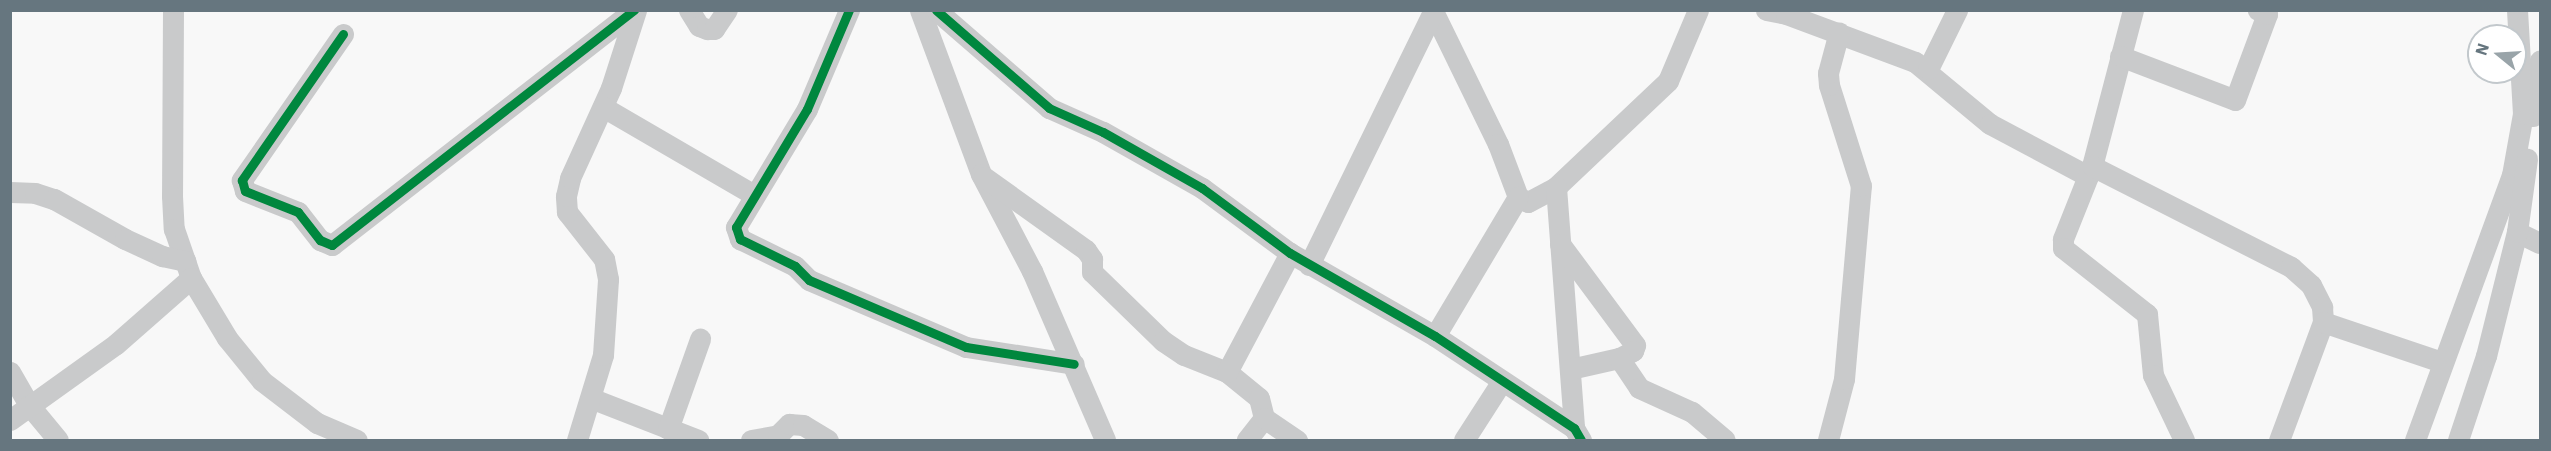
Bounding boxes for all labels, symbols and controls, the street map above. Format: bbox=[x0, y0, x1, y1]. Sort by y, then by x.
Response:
north arrow bbox=[2467, 24, 2527, 84]
text: N bbox=[2470, 40, 2493, 58]

